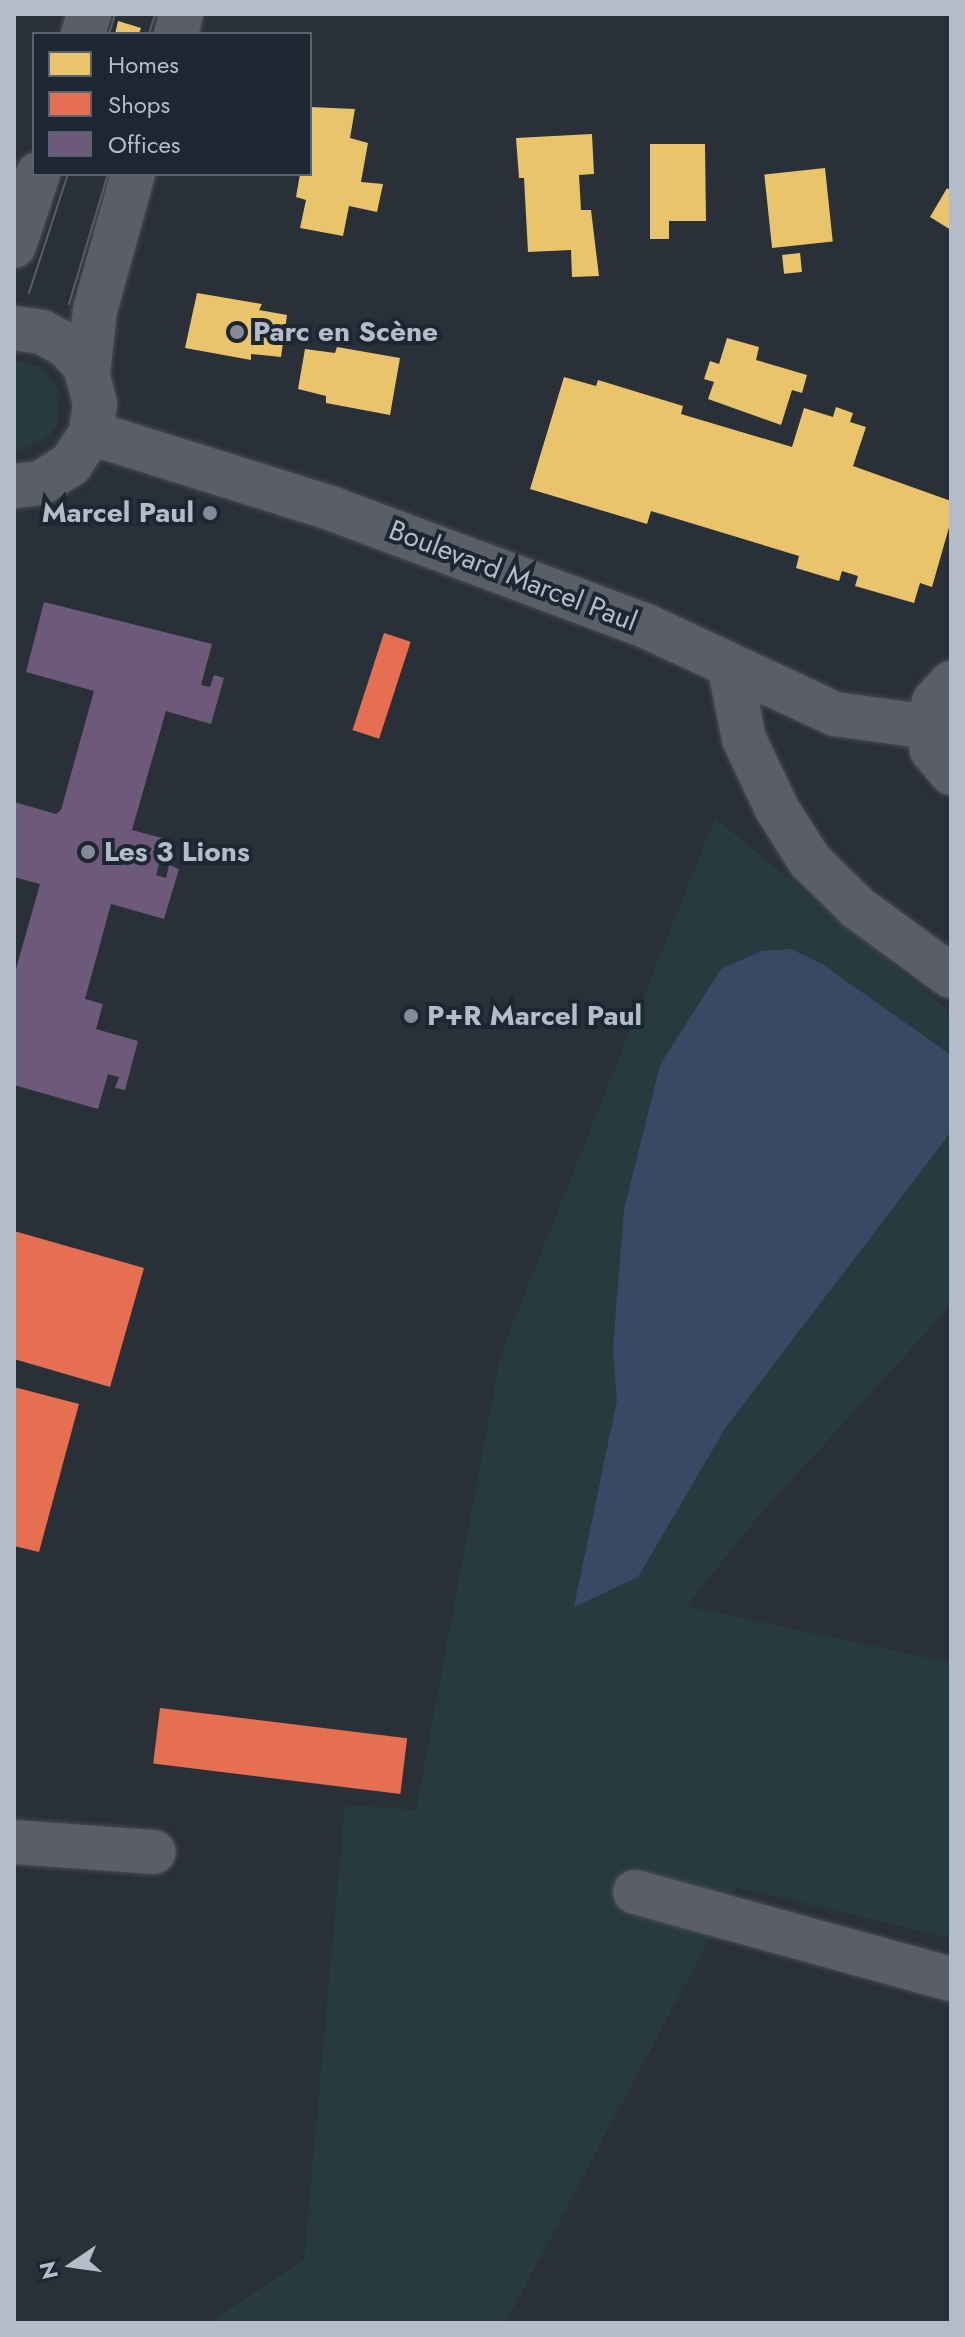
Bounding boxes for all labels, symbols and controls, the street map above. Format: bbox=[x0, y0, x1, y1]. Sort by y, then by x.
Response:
legend bbox=[32, 32, 312, 176]
text: Homes bbox=[108, 47, 179, 82]
text: Shops bbox=[108, 87, 170, 122]
text: Offices bbox=[108, 127, 180, 162]
place label: Parc en Scène bbox=[253, 315, 438, 349]
marker: Parc en Scène bbox=[228, 323, 246, 341]
place label: Marcel Paul bbox=[42, 496, 194, 530]
marker: Marcel Paul bbox=[201, 504, 219, 522]
street label: Boulevard Marcel Paul bbox=[384, 513, 642, 639]
place label: Les 3 Lions bbox=[104, 835, 250, 869]
marker: Les 3 Lions bbox=[79, 843, 97, 861]
place label: P+R Marcel Paul bbox=[427, 999, 642, 1033]
marker: P+R Marcel Paul bbox=[402, 1007, 420, 1025]
north arrow bbox=[32, 2225, 112, 2305]
text: N bbox=[31, 2258, 66, 2283]

